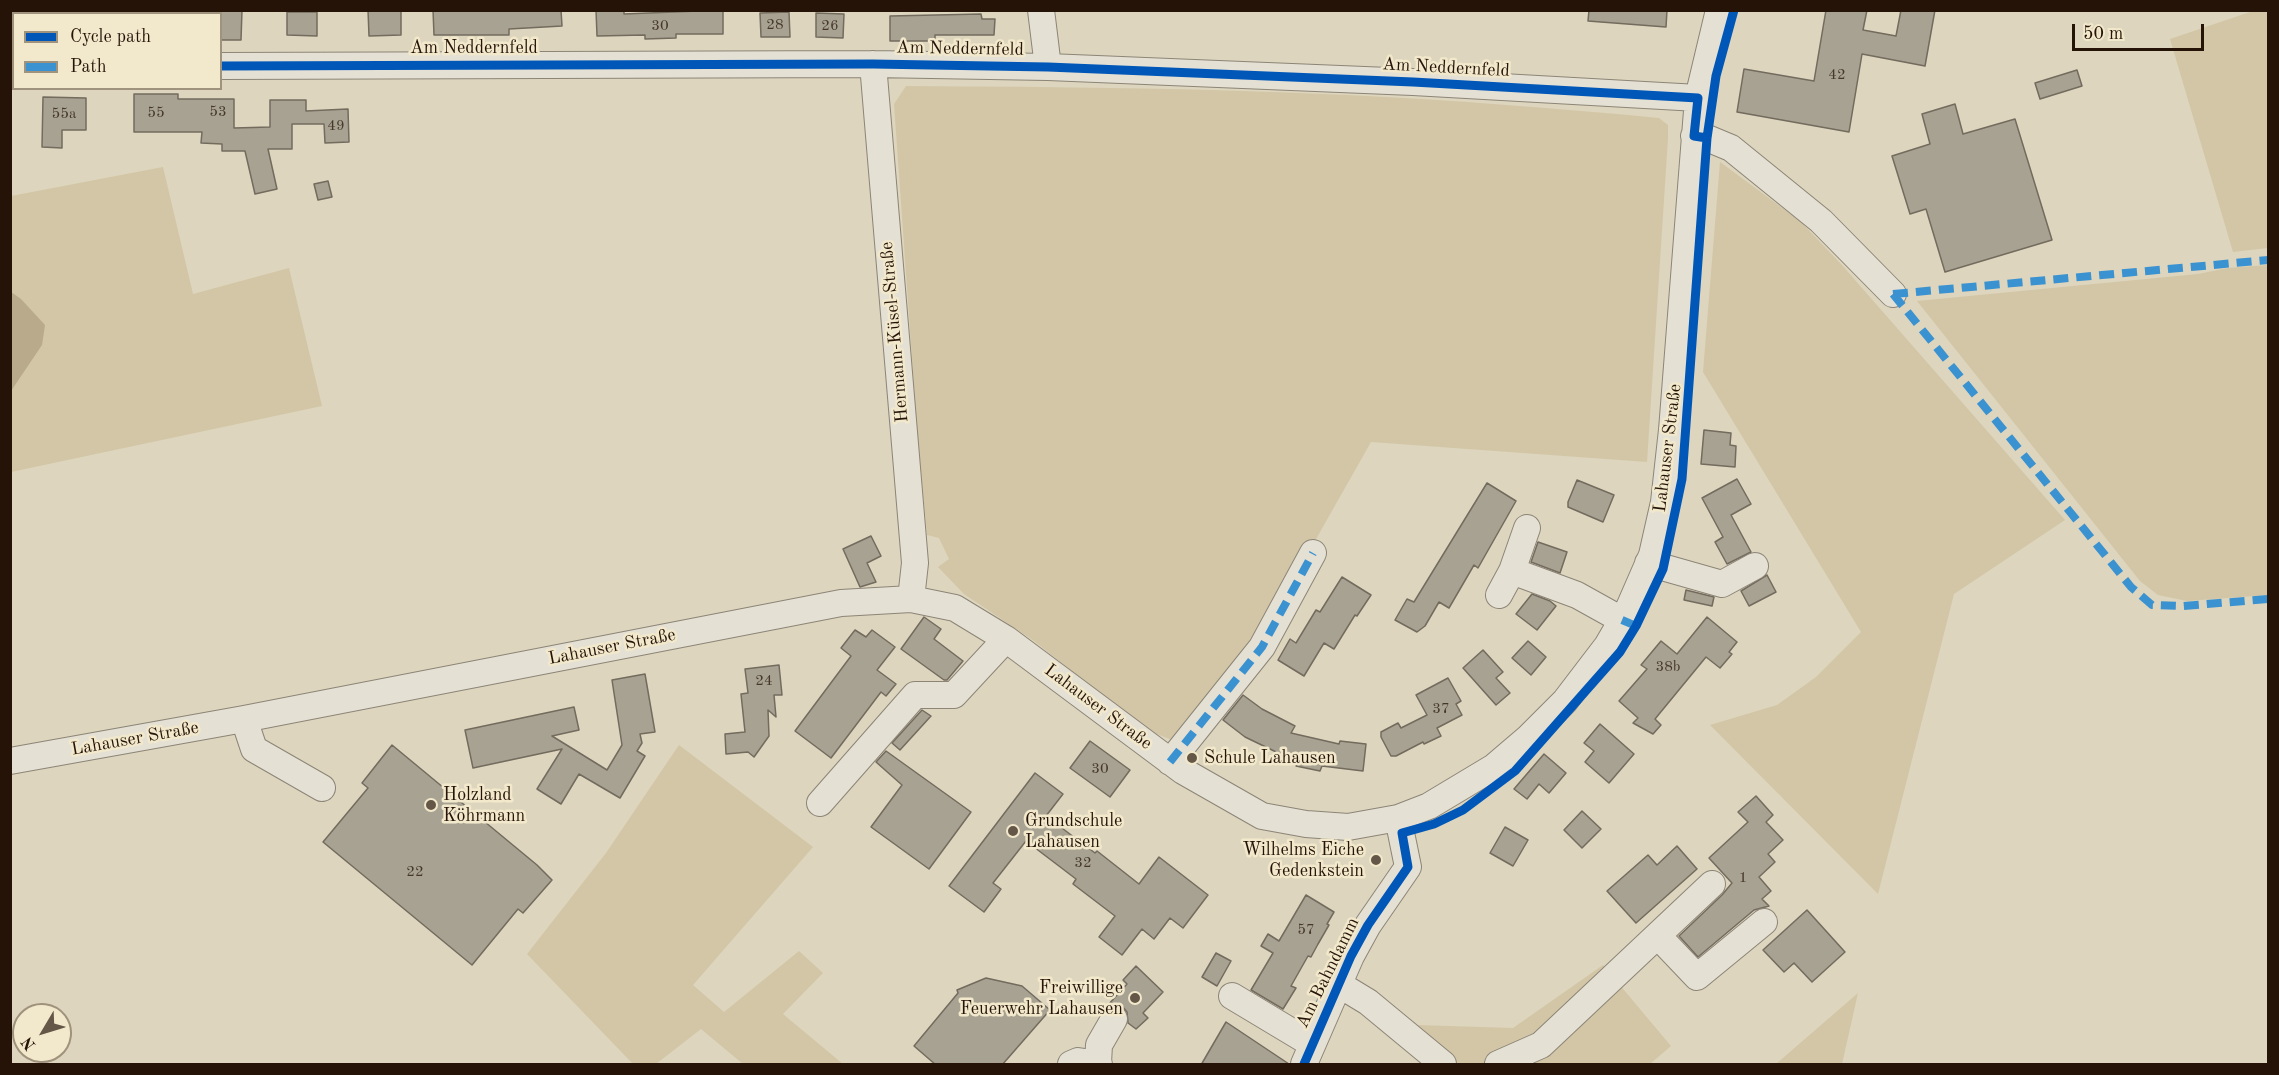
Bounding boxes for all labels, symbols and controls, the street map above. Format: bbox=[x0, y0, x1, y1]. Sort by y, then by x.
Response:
legend bbox=[12, 12, 222, 90]
scale bar bbox=[2075, 12, 2207, 50]
house number: 28 bbox=[766, 16, 784, 34]
house number: 30 bbox=[651, 17, 669, 35]
house number: 26 bbox=[821, 17, 839, 35]
text: 50 m bbox=[2083, 25, 2123, 43]
text: Cycle path bbox=[70, 28, 151, 46]
street label: Am Neddernfeld bbox=[410, 37, 538, 59]
street label: Am Neddernfeld bbox=[896, 37, 1024, 61]
street label: Am Neddernfeld bbox=[1382, 54, 1510, 82]
text: Path bbox=[70, 58, 106, 76]
house number: 42 bbox=[1828, 66, 1846, 84]
house number: 53 bbox=[209, 103, 227, 121]
house number: 55 bbox=[147, 104, 165, 122]
house number: 55a bbox=[52, 105, 76, 123]
house number: 49 bbox=[327, 117, 345, 135]
street label: Hermann-Küsel-Straße bbox=[876, 241, 914, 423]
street label: Lahauser Straße bbox=[1649, 383, 1687, 513]
street label: Lahauser Straße bbox=[547, 624, 677, 670]
house number: 38b bbox=[1655, 658, 1681, 676]
street label: Lahauser Straße bbox=[1040, 659, 1156, 755]
house number: 24 bbox=[755, 672, 773, 690]
house number: 37 bbox=[1432, 700, 1450, 718]
street label: Lahauser Straße bbox=[69, 717, 201, 761]
place label: Schule Lahausen bbox=[1204, 747, 1336, 769]
marker: Schule Lahausen bbox=[1185, 751, 1199, 765]
house number: 30 bbox=[1091, 760, 1109, 778]
place label: Holzland Köhrmann bbox=[443, 784, 525, 826]
marker: Holzland Köhrmann bbox=[424, 798, 438, 812]
place label: Grundschule Lahausen bbox=[1025, 810, 1122, 852]
marker: Grundschule Lahausen bbox=[1006, 824, 1020, 838]
place label: Wilhelms Eiche Gedenkstein bbox=[1243, 839, 1364, 882]
marker: Wilhelms Eiche Gedenkstein bbox=[1369, 853, 1383, 867]
house number: 32 bbox=[1074, 854, 1092, 872]
house number: 22 bbox=[406, 863, 424, 881]
house number: 1 bbox=[1739, 869, 1747, 887]
street label: Am Bahndamm bbox=[1292, 914, 1364, 1032]
house number: 57 bbox=[1297, 921, 1315, 939]
place label: Freiwillige Feuerwehr Lahausen bbox=[960, 977, 1123, 1020]
marker: Freiwillige Feuerwehr Lahausen bbox=[1128, 991, 1142, 1005]
north arrow bbox=[12, 1003, 72, 1063]
text: N bbox=[19, 1033, 39, 1053]

